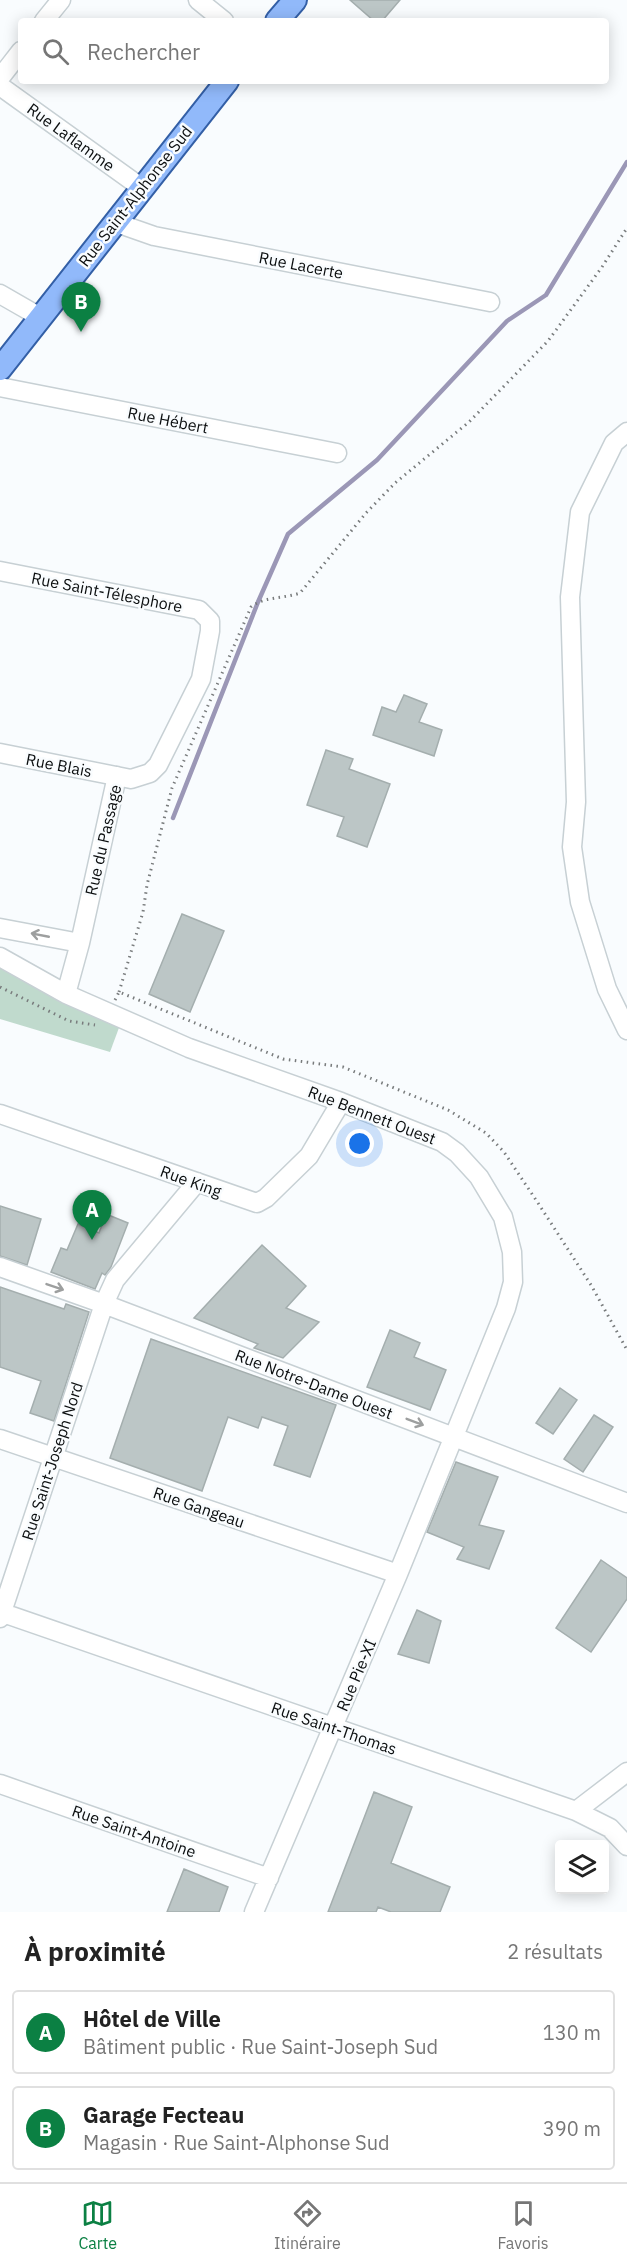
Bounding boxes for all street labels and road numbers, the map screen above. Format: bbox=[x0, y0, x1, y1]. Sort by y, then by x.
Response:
street label: Rue Laflamme bbox=[23, 99, 119, 176]
street label: Rue Saint-Alphonse Sud bbox=[74, 122, 196, 270]
street label: Rue Lacerte bbox=[257, 247, 345, 283]
street label: Rue Hébert bbox=[126, 402, 210, 438]
street label: Rue Saint-Télesphore bbox=[30, 568, 184, 616]
street label: Rue Blais bbox=[24, 749, 94, 781]
street label: Rue du Passage bbox=[81, 782, 126, 897]
street label: Rue Bennett Ouest bbox=[305, 1081, 439, 1149]
street label: Rue King bbox=[158, 1161, 225, 1201]
street label: Rue Notre-Dame Ouest bbox=[232, 1345, 396, 1423]
street label: Rue Saint-Joseph Nord bbox=[17, 1379, 87, 1543]
street label: Rue Gangeau bbox=[151, 1482, 247, 1532]
street label: Rue Pie-XI bbox=[332, 1636, 380, 1714]
street label: Rue Saint-Thomas bbox=[269, 1697, 399, 1759]
street label: Rue Saint-Antoine bbox=[69, 1800, 199, 1862]

